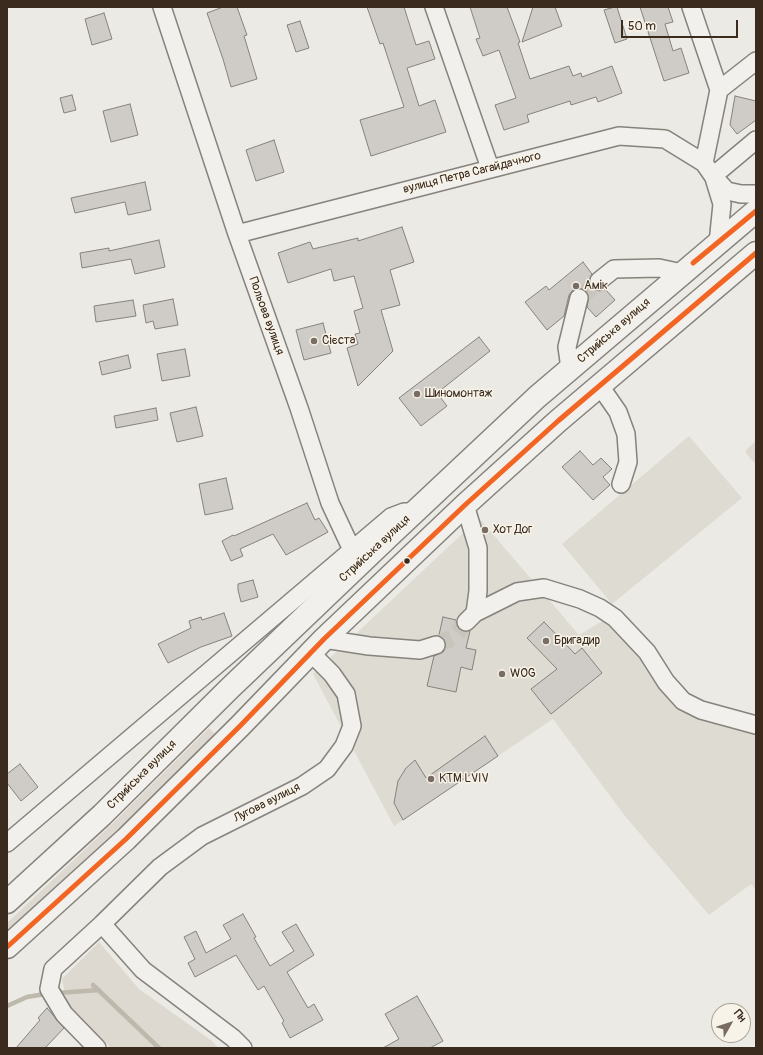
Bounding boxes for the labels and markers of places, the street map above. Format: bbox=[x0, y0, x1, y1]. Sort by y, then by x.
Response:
place label: Амік bbox=[584, 279, 608, 293]
marker: Амік bbox=[571, 281, 581, 291]
place label: Сієста bbox=[322, 334, 355, 348]
marker: Сієста bbox=[309, 336, 319, 346]
place label: Шиномонтаж bbox=[425, 387, 492, 401]
marker: Шиномонтаж bbox=[412, 389, 422, 399]
place label: Хот Дог bbox=[493, 523, 532, 537]
marker: Хот Дог bbox=[480, 525, 490, 535]
unlabelled marker bbox=[402, 556, 412, 566]
place label: Бригадир bbox=[554, 634, 600, 648]
marker: Бригадир bbox=[541, 636, 551, 646]
place label: WOG bbox=[510, 667, 536, 681]
marker: WOG bbox=[497, 669, 507, 679]
place label: KTM LVIV bbox=[439, 772, 489, 786]
marker: KTM LVIV bbox=[426, 774, 436, 784]

